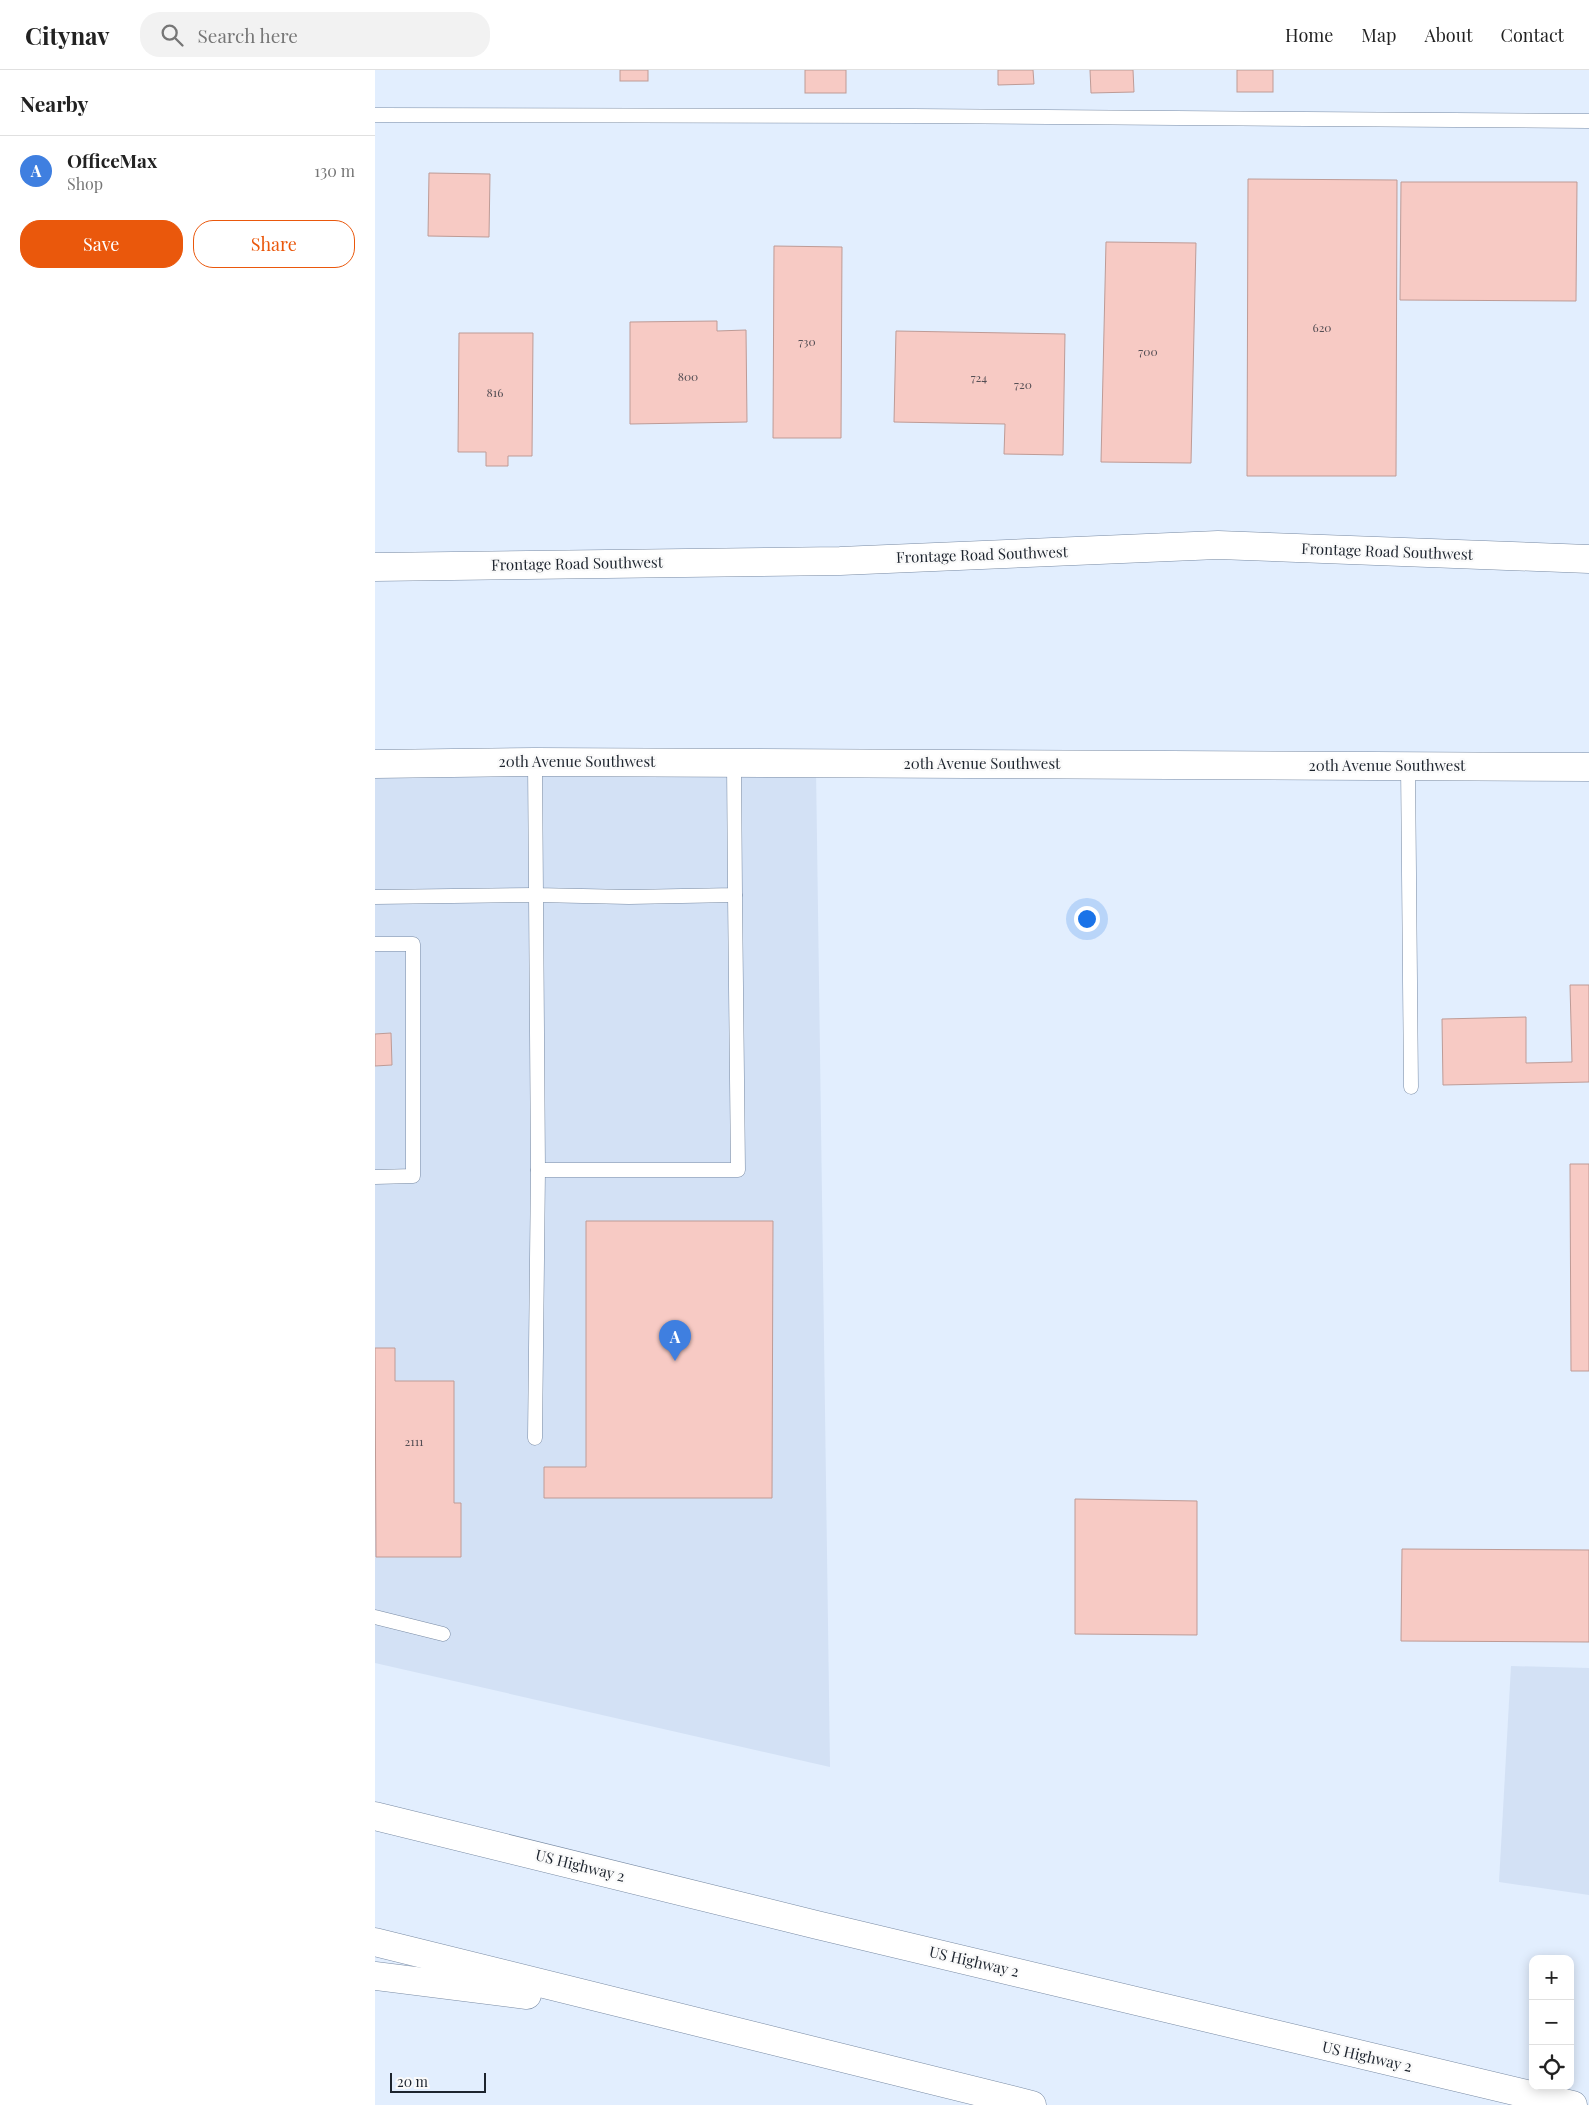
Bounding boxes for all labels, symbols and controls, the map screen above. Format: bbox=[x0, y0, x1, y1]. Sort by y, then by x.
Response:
search box bbox=[140, 12, 490, 57]
text: Citynav bbox=[25, 19, 110, 51]
icon: search bbox=[158, 21, 186, 49]
text: Search here bbox=[198, 22, 298, 48]
text: Home bbox=[1285, 23, 1333, 47]
text: Map bbox=[1361, 23, 1396, 47]
text: About bbox=[1424, 23, 1473, 47]
text: Contact bbox=[1501, 23, 1564, 47]
text: Nearby bbox=[20, 89, 89, 117]
text: OfficeMax bbox=[67, 147, 157, 173]
text: A bbox=[31, 160, 41, 181]
text: 130 m bbox=[314, 160, 355, 181]
text: Shop bbox=[67, 173, 103, 194]
button: Save bbox=[20, 220, 183, 268]
button: Share bbox=[193, 220, 355, 268]
house number: 620 bbox=[1312, 319, 1332, 335]
house number: 730 bbox=[798, 333, 816, 349]
house number: 700 bbox=[1138, 343, 1158, 359]
house number: 800 bbox=[678, 368, 698, 384]
house number: 724 bbox=[971, 369, 987, 385]
house number: 720 bbox=[1014, 376, 1032, 392]
house number: 816 bbox=[487, 384, 503, 400]
street label: Frontage Road Southwest bbox=[1301, 538, 1474, 564]
street label: Frontage Road Southwest bbox=[896, 541, 1069, 567]
street label: Frontage Road Southwest bbox=[491, 551, 664, 574]
street label: 20th Avenue Southwest bbox=[499, 751, 656, 771]
street label: 20th Avenue Southwest bbox=[904, 753, 1061, 773]
street label: 20th Avenue Southwest bbox=[1309, 755, 1466, 775]
your location bbox=[1074, 906, 1100, 932]
pin: A bbox=[659, 1320, 691, 1361]
house number: 2111 bbox=[404, 1433, 424, 1449]
street label: US Highway 2 bbox=[533, 1844, 627, 1886]
street label: US Highway 2 bbox=[927, 1941, 1021, 1981]
map controls bbox=[1529, 1955, 1574, 2090]
button: + bbox=[1529, 1955, 1574, 2000]
button: − bbox=[1529, 2000, 1574, 2045]
street label: US Highway 2 bbox=[1320, 2036, 1414, 2076]
button: locate bbox=[1529, 2045, 1574, 2090]
scale bar bbox=[390, 2070, 486, 2093]
text: 20 m bbox=[397, 2072, 428, 2091]

